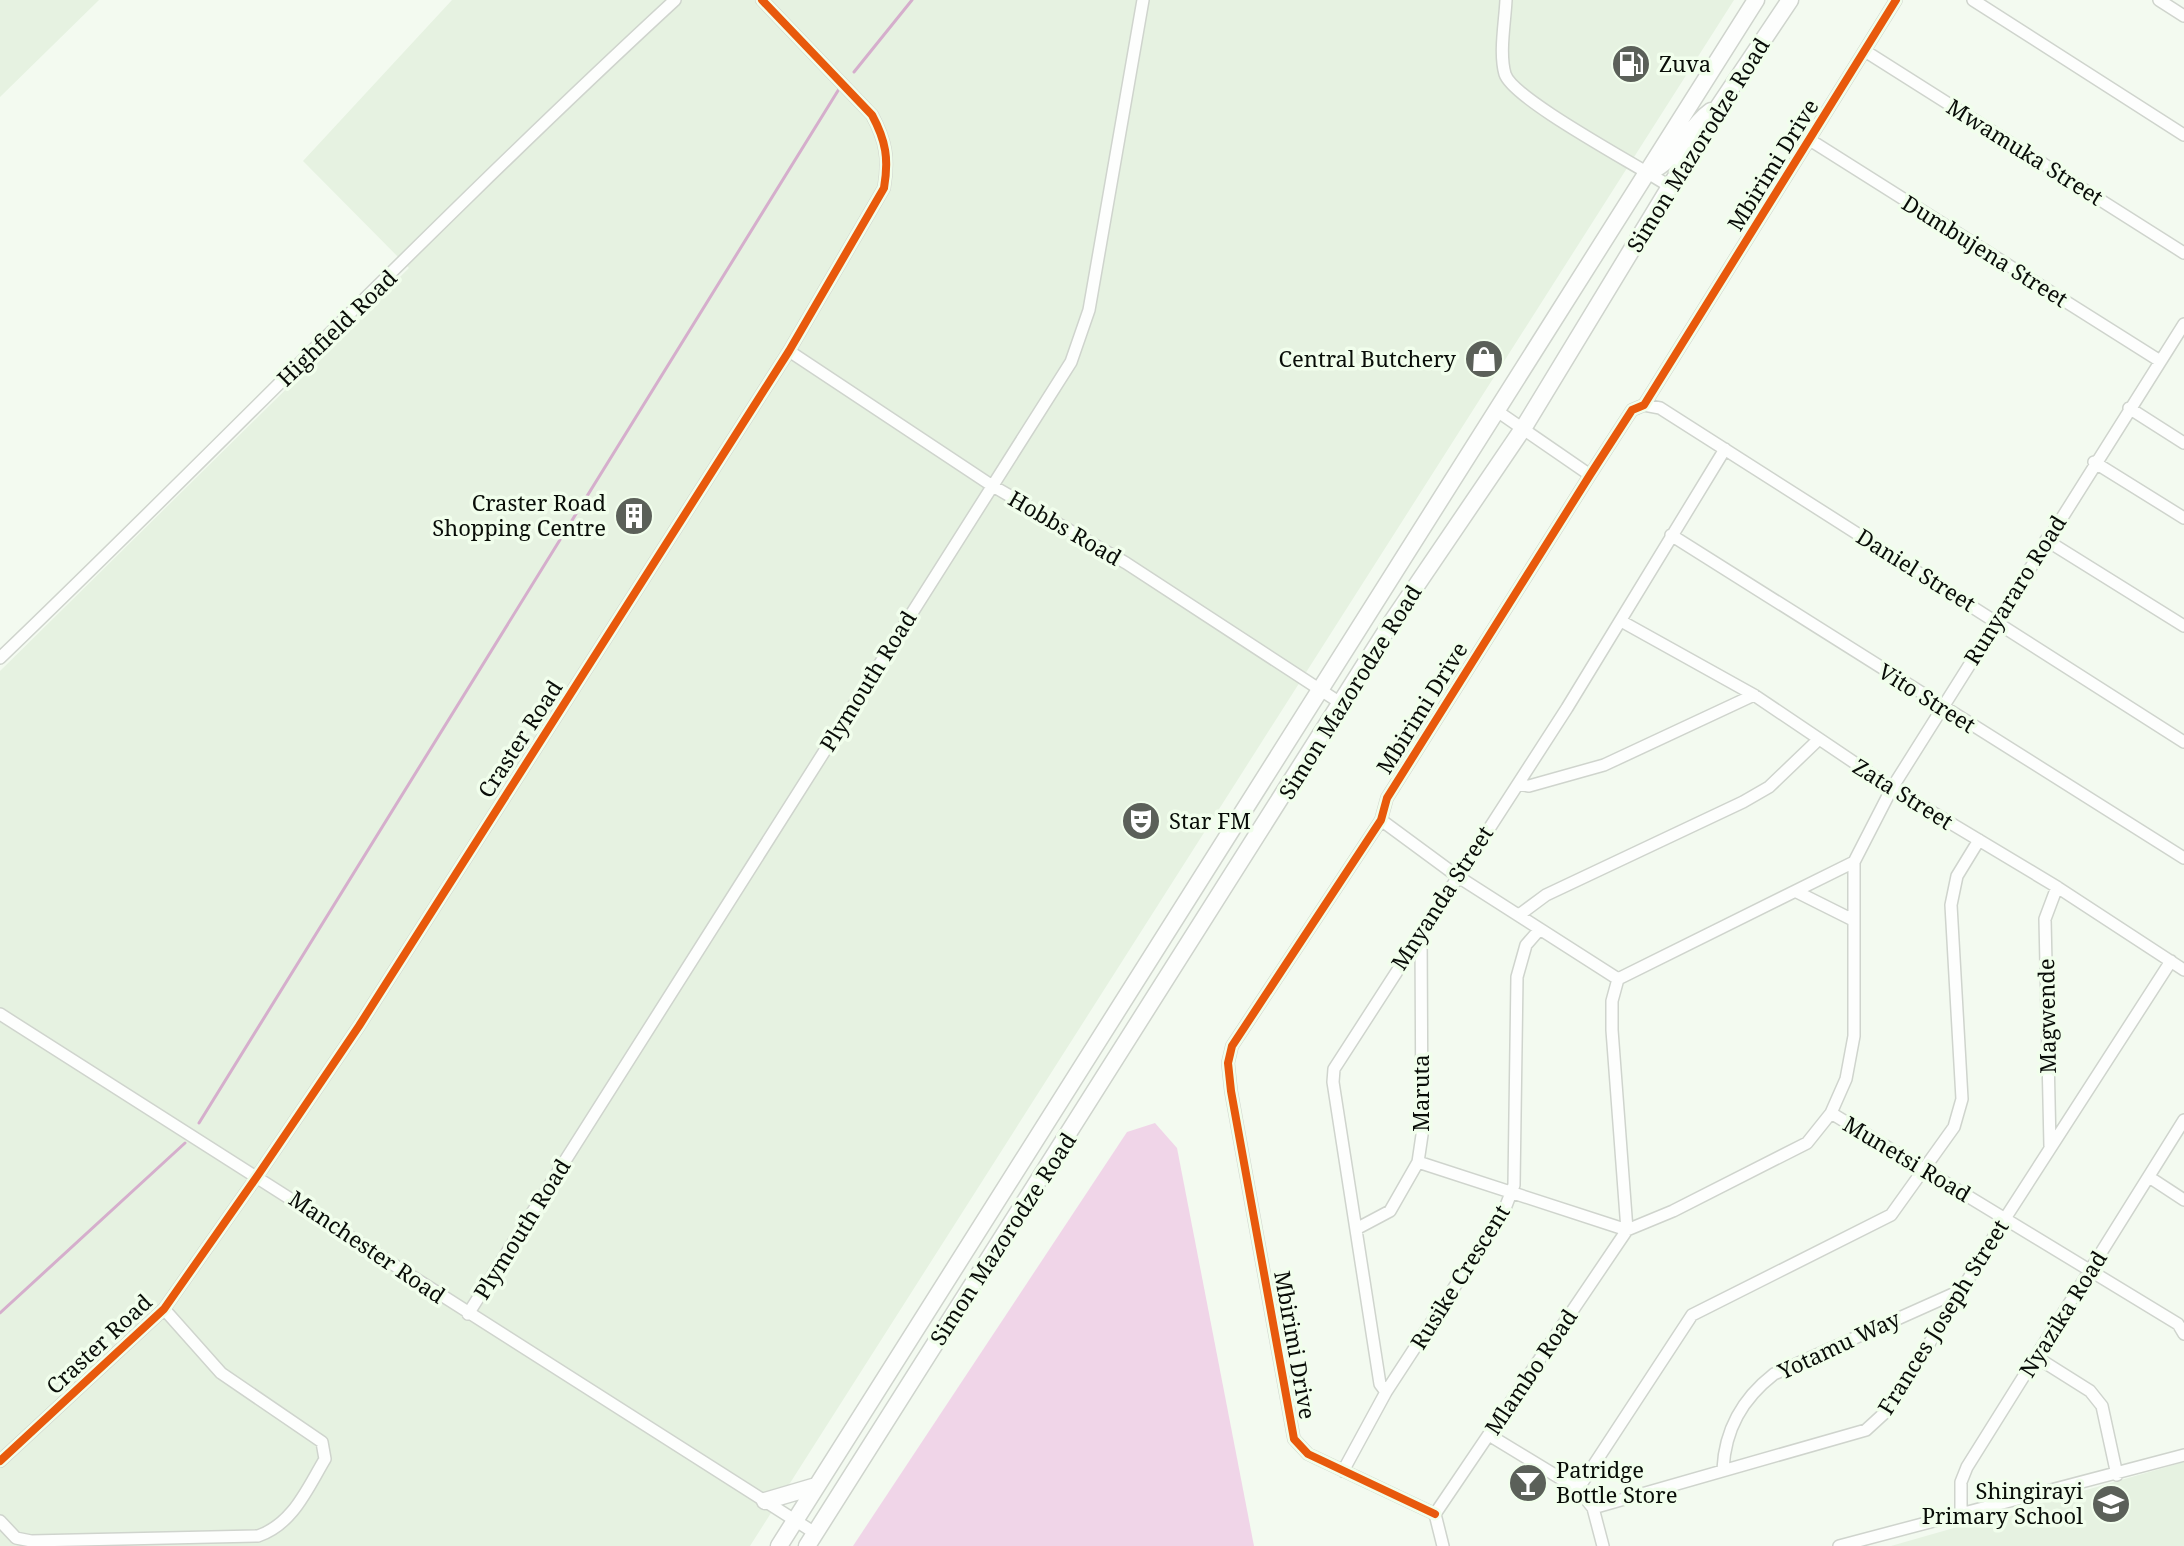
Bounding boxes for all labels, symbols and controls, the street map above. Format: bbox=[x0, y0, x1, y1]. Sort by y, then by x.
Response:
street label: Simon Mazorodze Road bbox=[1619, 31, 1776, 257]
fuel station icon: Zuva bbox=[1610, 43, 1652, 85]
place label: Zuva bbox=[1659, 48, 1711, 78]
street label: Mwamuka Street bbox=[1942, 91, 2110, 211]
street label: Mbirimi Drive bbox=[1720, 93, 1825, 236]
street label: Dumbujena Street bbox=[1897, 187, 2074, 313]
street label: Highfield Road bbox=[270, 262, 403, 392]
shop icon: Central Butchery bbox=[1463, 338, 1505, 380]
place label: Central Butchery bbox=[1278, 343, 1457, 373]
street label: Hobbs Road bbox=[1004, 483, 1128, 572]
place label: Craster Road Shopping Centre bbox=[432, 487, 606, 542]
building icon: Craster Road Shopping Centre bbox=[613, 495, 655, 537]
street label: Runyararo Road bbox=[1956, 509, 2072, 670]
street label: Daniel Street bbox=[1851, 521, 1982, 618]
street label: Simon Mazorodze Road bbox=[1271, 578, 1428, 804]
street label: Plymouth Road bbox=[812, 604, 923, 756]
street label: Mbirimi Drive bbox=[1369, 636, 1474, 779]
street label: Vito Street bbox=[1873, 655, 1982, 739]
street label: Craster Road bbox=[470, 674, 569, 803]
street label: Zata Street bbox=[1848, 751, 1959, 836]
theatre icon: Star FM bbox=[1120, 800, 1162, 842]
place label: Star FM bbox=[1169, 805, 1251, 835]
street label: Mnyanda Street bbox=[1383, 819, 1499, 975]
street label: Magwende bbox=[2030, 958, 2062, 1074]
street label: Maruta bbox=[1405, 1054, 1435, 1132]
street label: Munetsi Road bbox=[1838, 1108, 1977, 1208]
street label: Simon Mazorodze Road bbox=[922, 1126, 1082, 1350]
street label: Plymouth Road bbox=[466, 1152, 577, 1304]
street label: Manchester Road bbox=[284, 1183, 452, 1310]
street label: Rusike Crescent bbox=[1403, 1198, 1516, 1355]
street label: Frances Joseph Street bbox=[1870, 1213, 2014, 1420]
street label: Nyazika Road bbox=[2011, 1244, 2113, 1382]
street label: Mbirimi Drive bbox=[1268, 1268, 1324, 1421]
street label: Craster Road bbox=[39, 1286, 158, 1400]
street label: Mlambo Road bbox=[1477, 1302, 1584, 1440]
street label: Yotamu Way bbox=[1772, 1302, 1905, 1386]
place label: Patridge Bottle Store bbox=[1556, 1454, 1677, 1509]
bar icon: Patridge Bottle Store bbox=[1507, 1462, 1549, 1504]
place label: Shingirayi Primary School bbox=[1922, 1475, 2083, 1530]
school or university icon: Shingirayi Primary School bbox=[2090, 1483, 2132, 1525]

